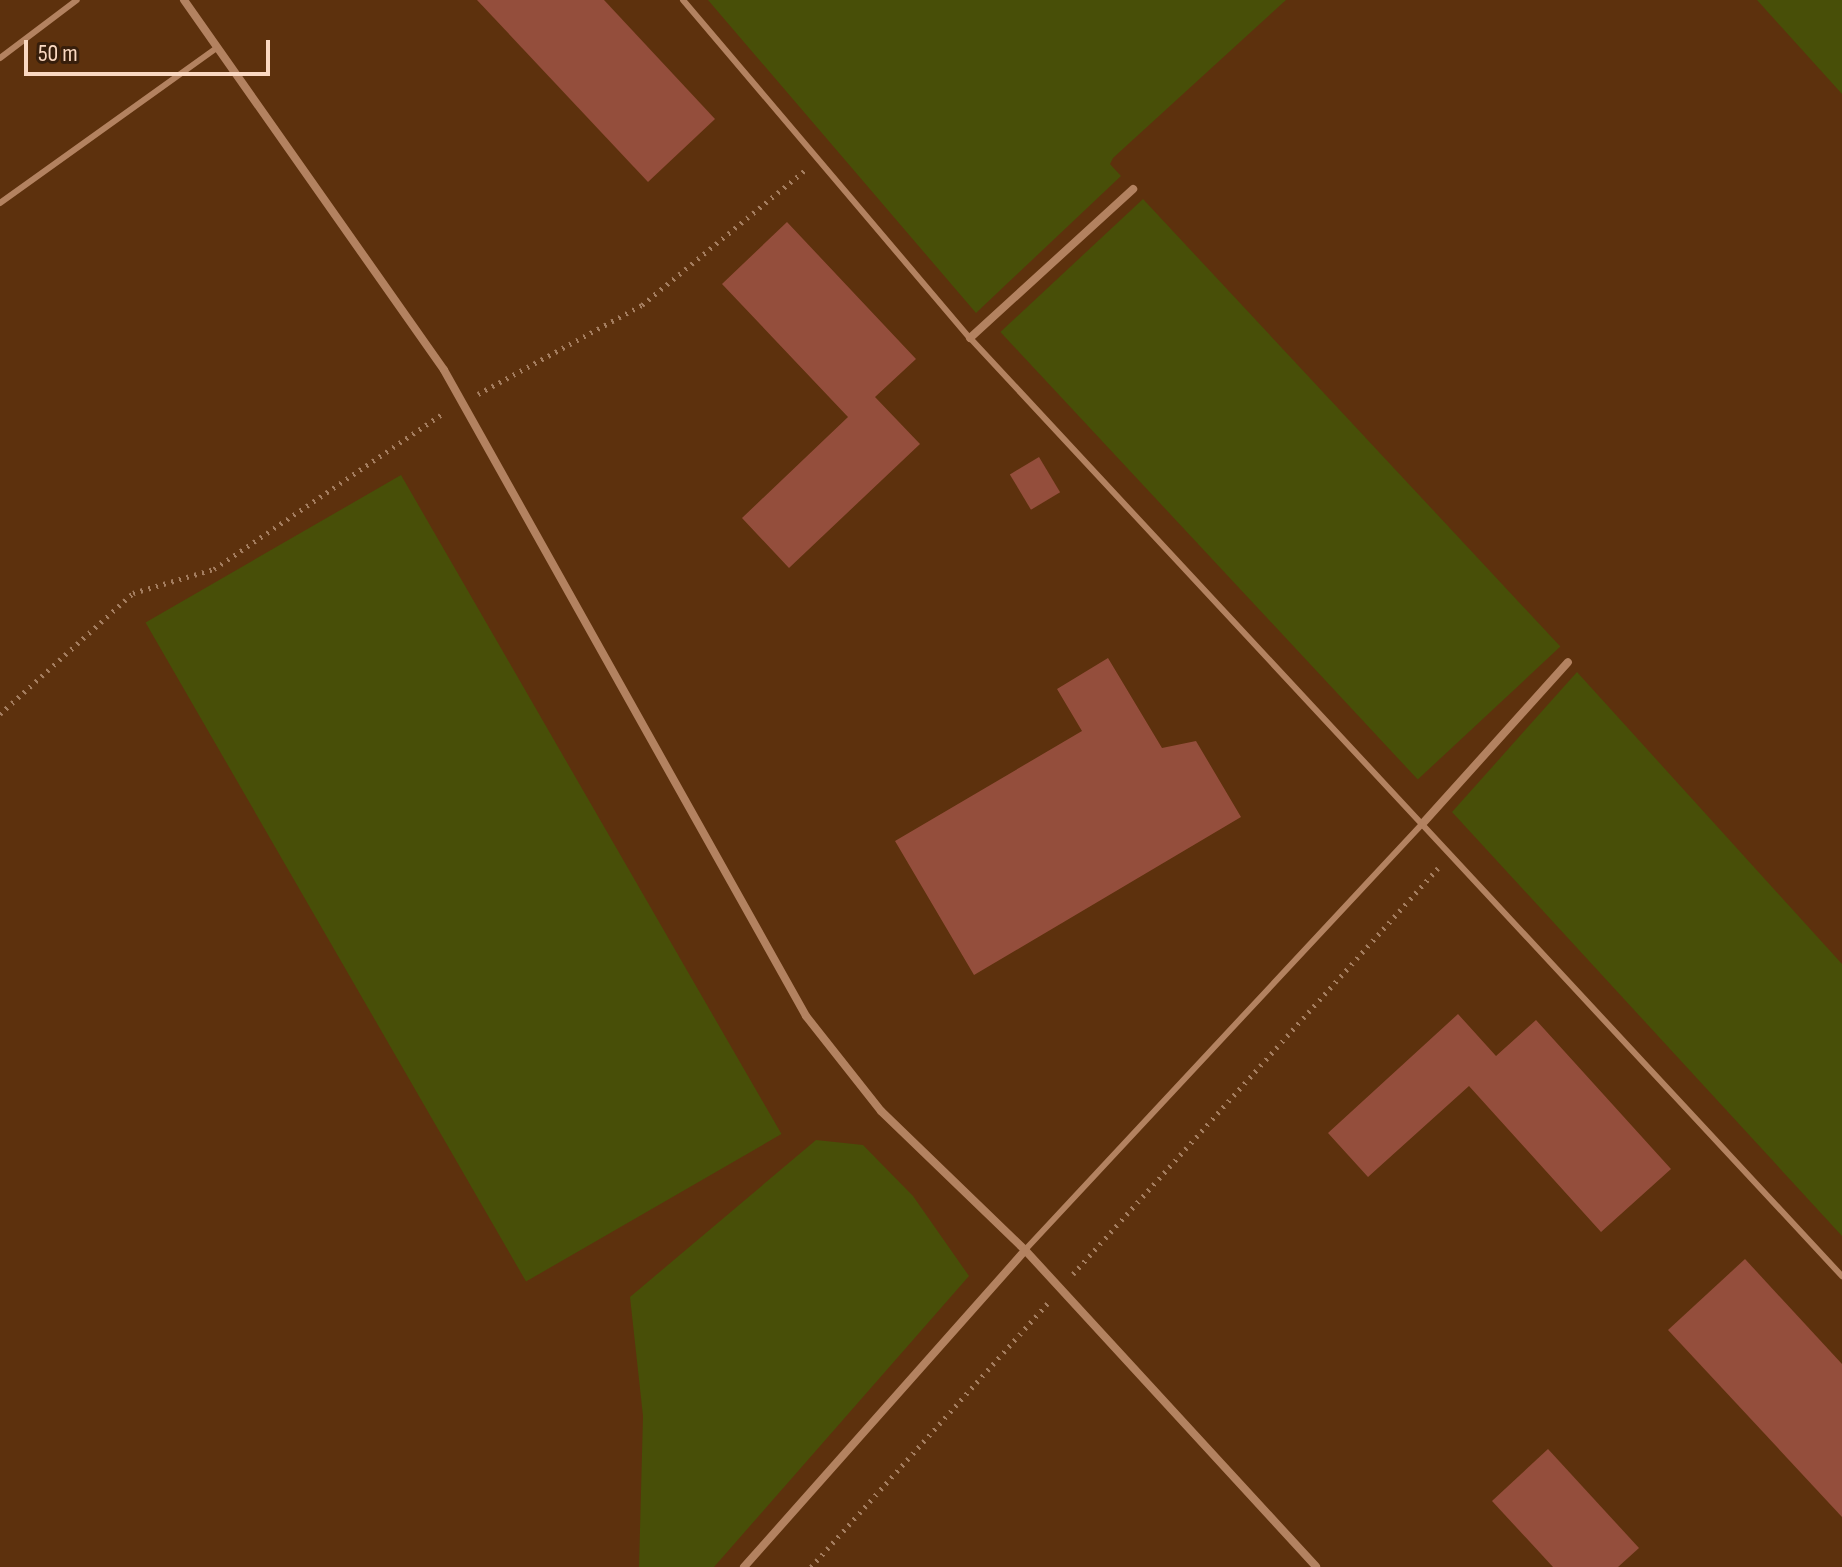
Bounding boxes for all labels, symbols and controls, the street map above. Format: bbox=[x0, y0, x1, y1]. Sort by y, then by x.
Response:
scale bar bbox=[28, 24, 274, 74]
text: 50 m bbox=[38, 39, 78, 68]

